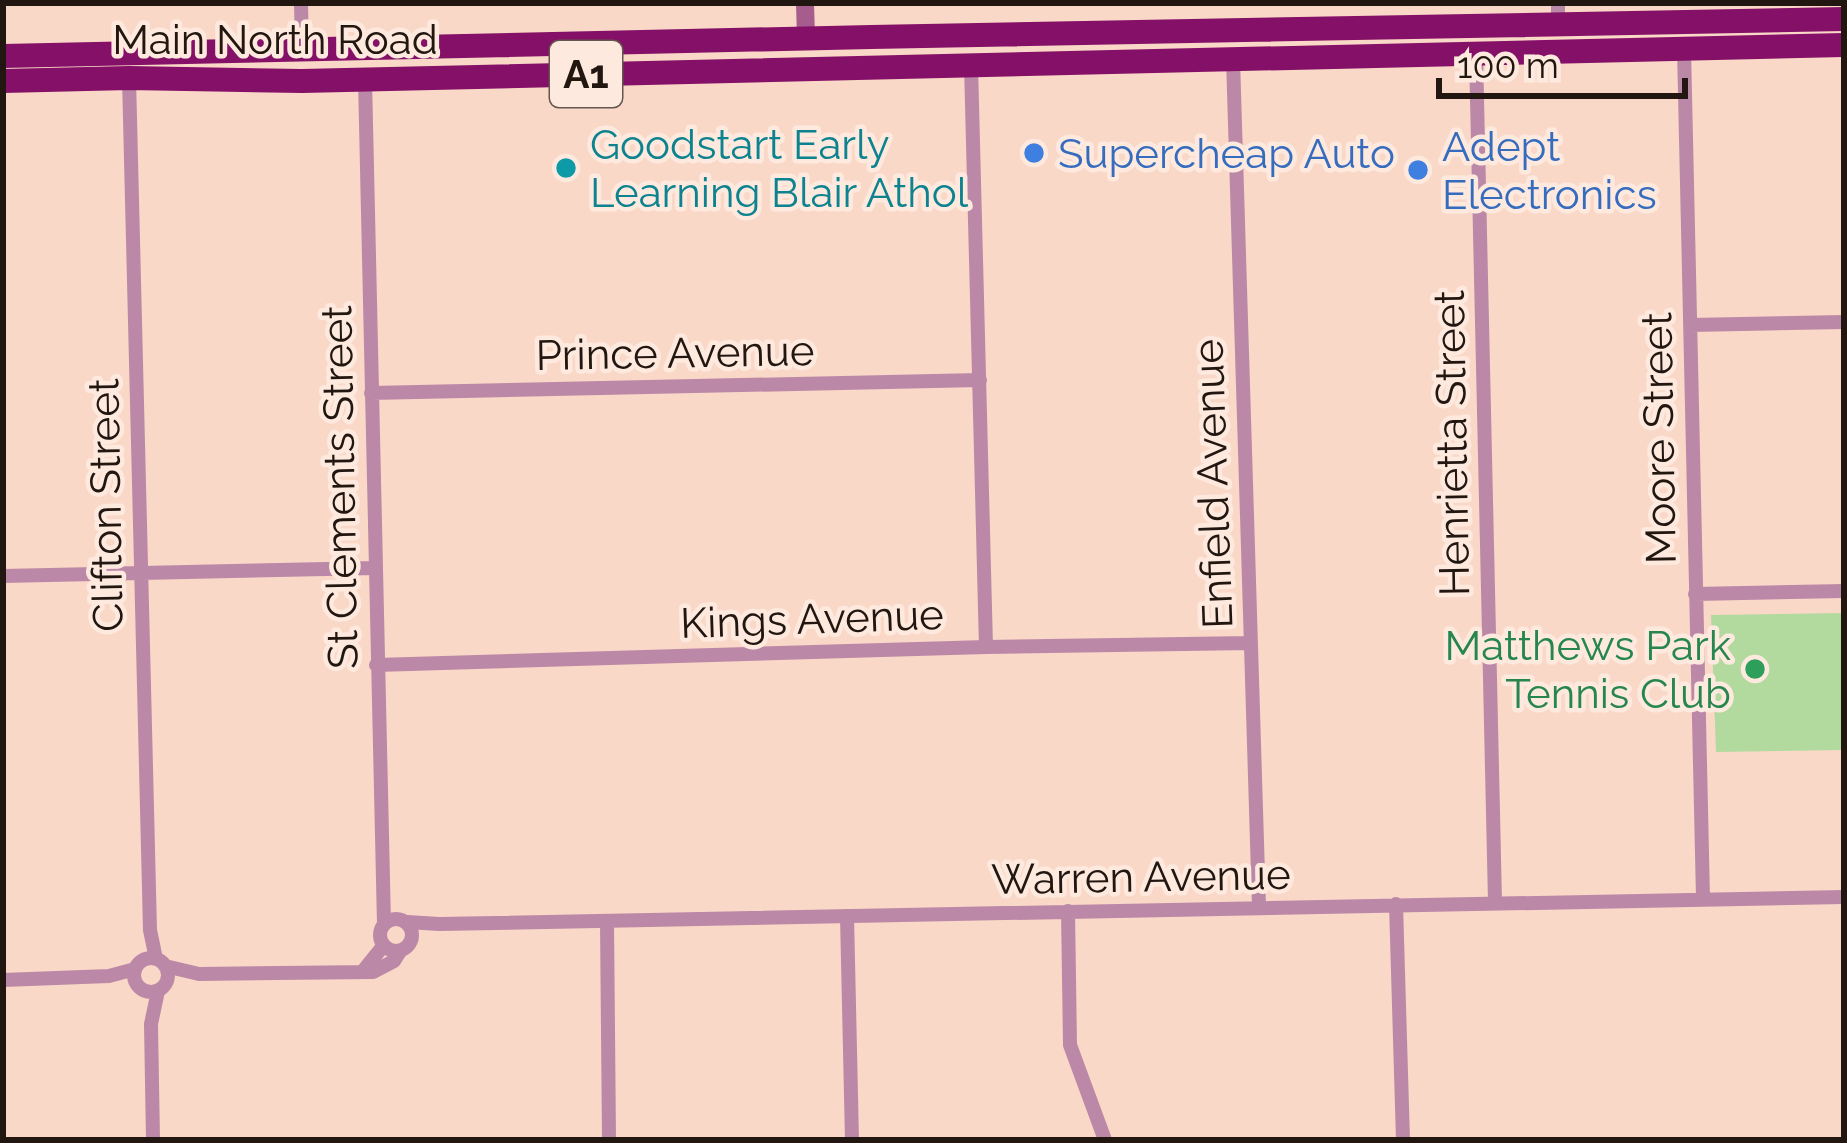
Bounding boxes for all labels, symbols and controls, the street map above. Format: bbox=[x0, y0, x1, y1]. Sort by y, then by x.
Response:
street label: Main North Road bbox=[112, 15, 438, 64]
scale bar bbox=[1439, 24, 1685, 98]
road number: A1 bbox=[550, 41, 622, 107]
text: 100 m bbox=[1457, 44, 1559, 86]
place label: Goodstart Early Learning Blair Athol bbox=[590, 120, 969, 217]
place label: Adept Electronics bbox=[1442, 122, 1657, 219]
place label: Supercheap Auto bbox=[1058, 129, 1395, 178]
marker: Supercheap Auto bbox=[1021, 140, 1047, 166]
marker: Goodstart Early Learning Blair Athol bbox=[553, 155, 579, 181]
marker: Adept Electronics bbox=[1405, 157, 1431, 183]
street label: Henrietta Street bbox=[1425, 289, 1479, 597]
street label: St Clements Street bbox=[312, 305, 368, 669]
street label: Moore Street bbox=[1632, 311, 1686, 565]
street label: Prince Avenue bbox=[535, 326, 815, 380]
street label: Enfield Avenue bbox=[1183, 338, 1243, 630]
street label: Clifton Street bbox=[79, 378, 133, 632]
street label: Kings Avenue bbox=[679, 590, 945, 648]
place label: Matthews Park Tennis Club bbox=[1445, 621, 1731, 718]
marker: Matthews Park Tennis Club bbox=[1742, 656, 1768, 682]
street label: Warren Avenue bbox=[991, 850, 1291, 904]

